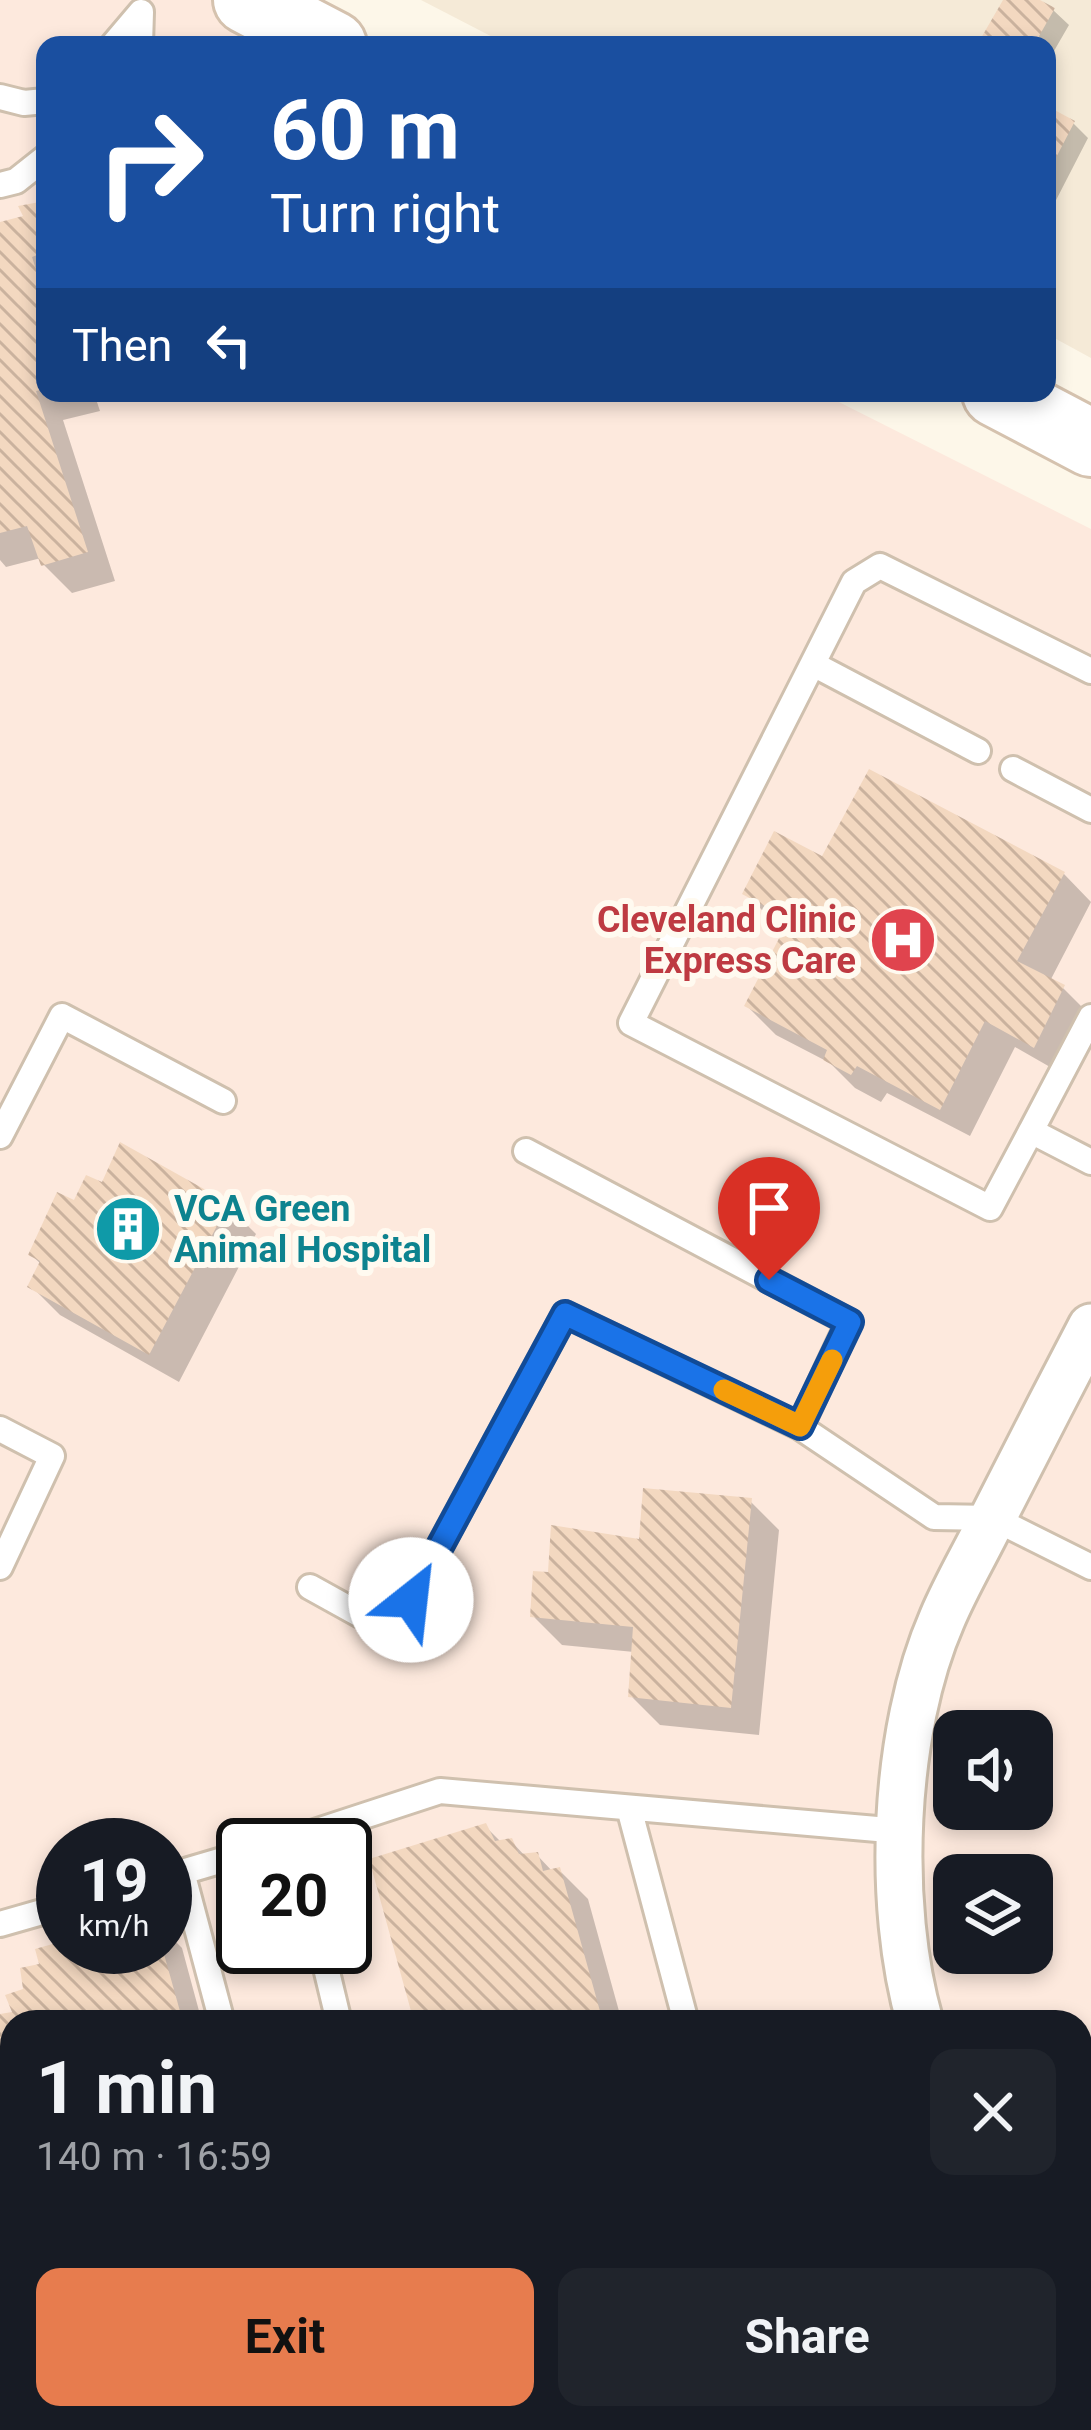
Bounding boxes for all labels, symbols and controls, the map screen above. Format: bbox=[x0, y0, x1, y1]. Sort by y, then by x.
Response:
text: 60 m bbox=[270, 81, 460, 180]
icon: right bbox=[72, 84, 228, 240]
text: Turn right bbox=[270, 182, 500, 245]
icon: left bbox=[196, 312, 262, 378]
text: Then bbox=[72, 319, 172, 372]
place label: Cleveland Clinic Express Care bbox=[597, 899, 856, 982]
hospital icon: Cleveland Clinic Express Care bbox=[868, 905, 938, 975]
pin bbox=[718, 1157, 820, 1280]
icon: arrive bbox=[736, 1175, 802, 1241]
place label: VCA Green Animal Hospital bbox=[174, 1188, 431, 1271]
building icon: VCA Green Animal Hospital bbox=[93, 1194, 163, 1264]
position arrow bbox=[348, 1537, 474, 1663]
map controls bbox=[933, 1710, 1053, 1974]
button: sound bbox=[933, 1710, 1053, 1830]
speed limit sign: 20 bbox=[216, 1818, 372, 1974]
text: 19 bbox=[80, 1845, 148, 1916]
button: layers bbox=[933, 1854, 1053, 1974]
text: km/h bbox=[79, 1908, 149, 1943]
text: 1 min bbox=[36, 2046, 217, 2131]
button: close bbox=[930, 2049, 1056, 2175]
text: 140 m · 16:59 bbox=[36, 2134, 272, 2180]
button: Exit bbox=[36, 2268, 534, 2406]
button: Share bbox=[558, 2268, 1056, 2406]

